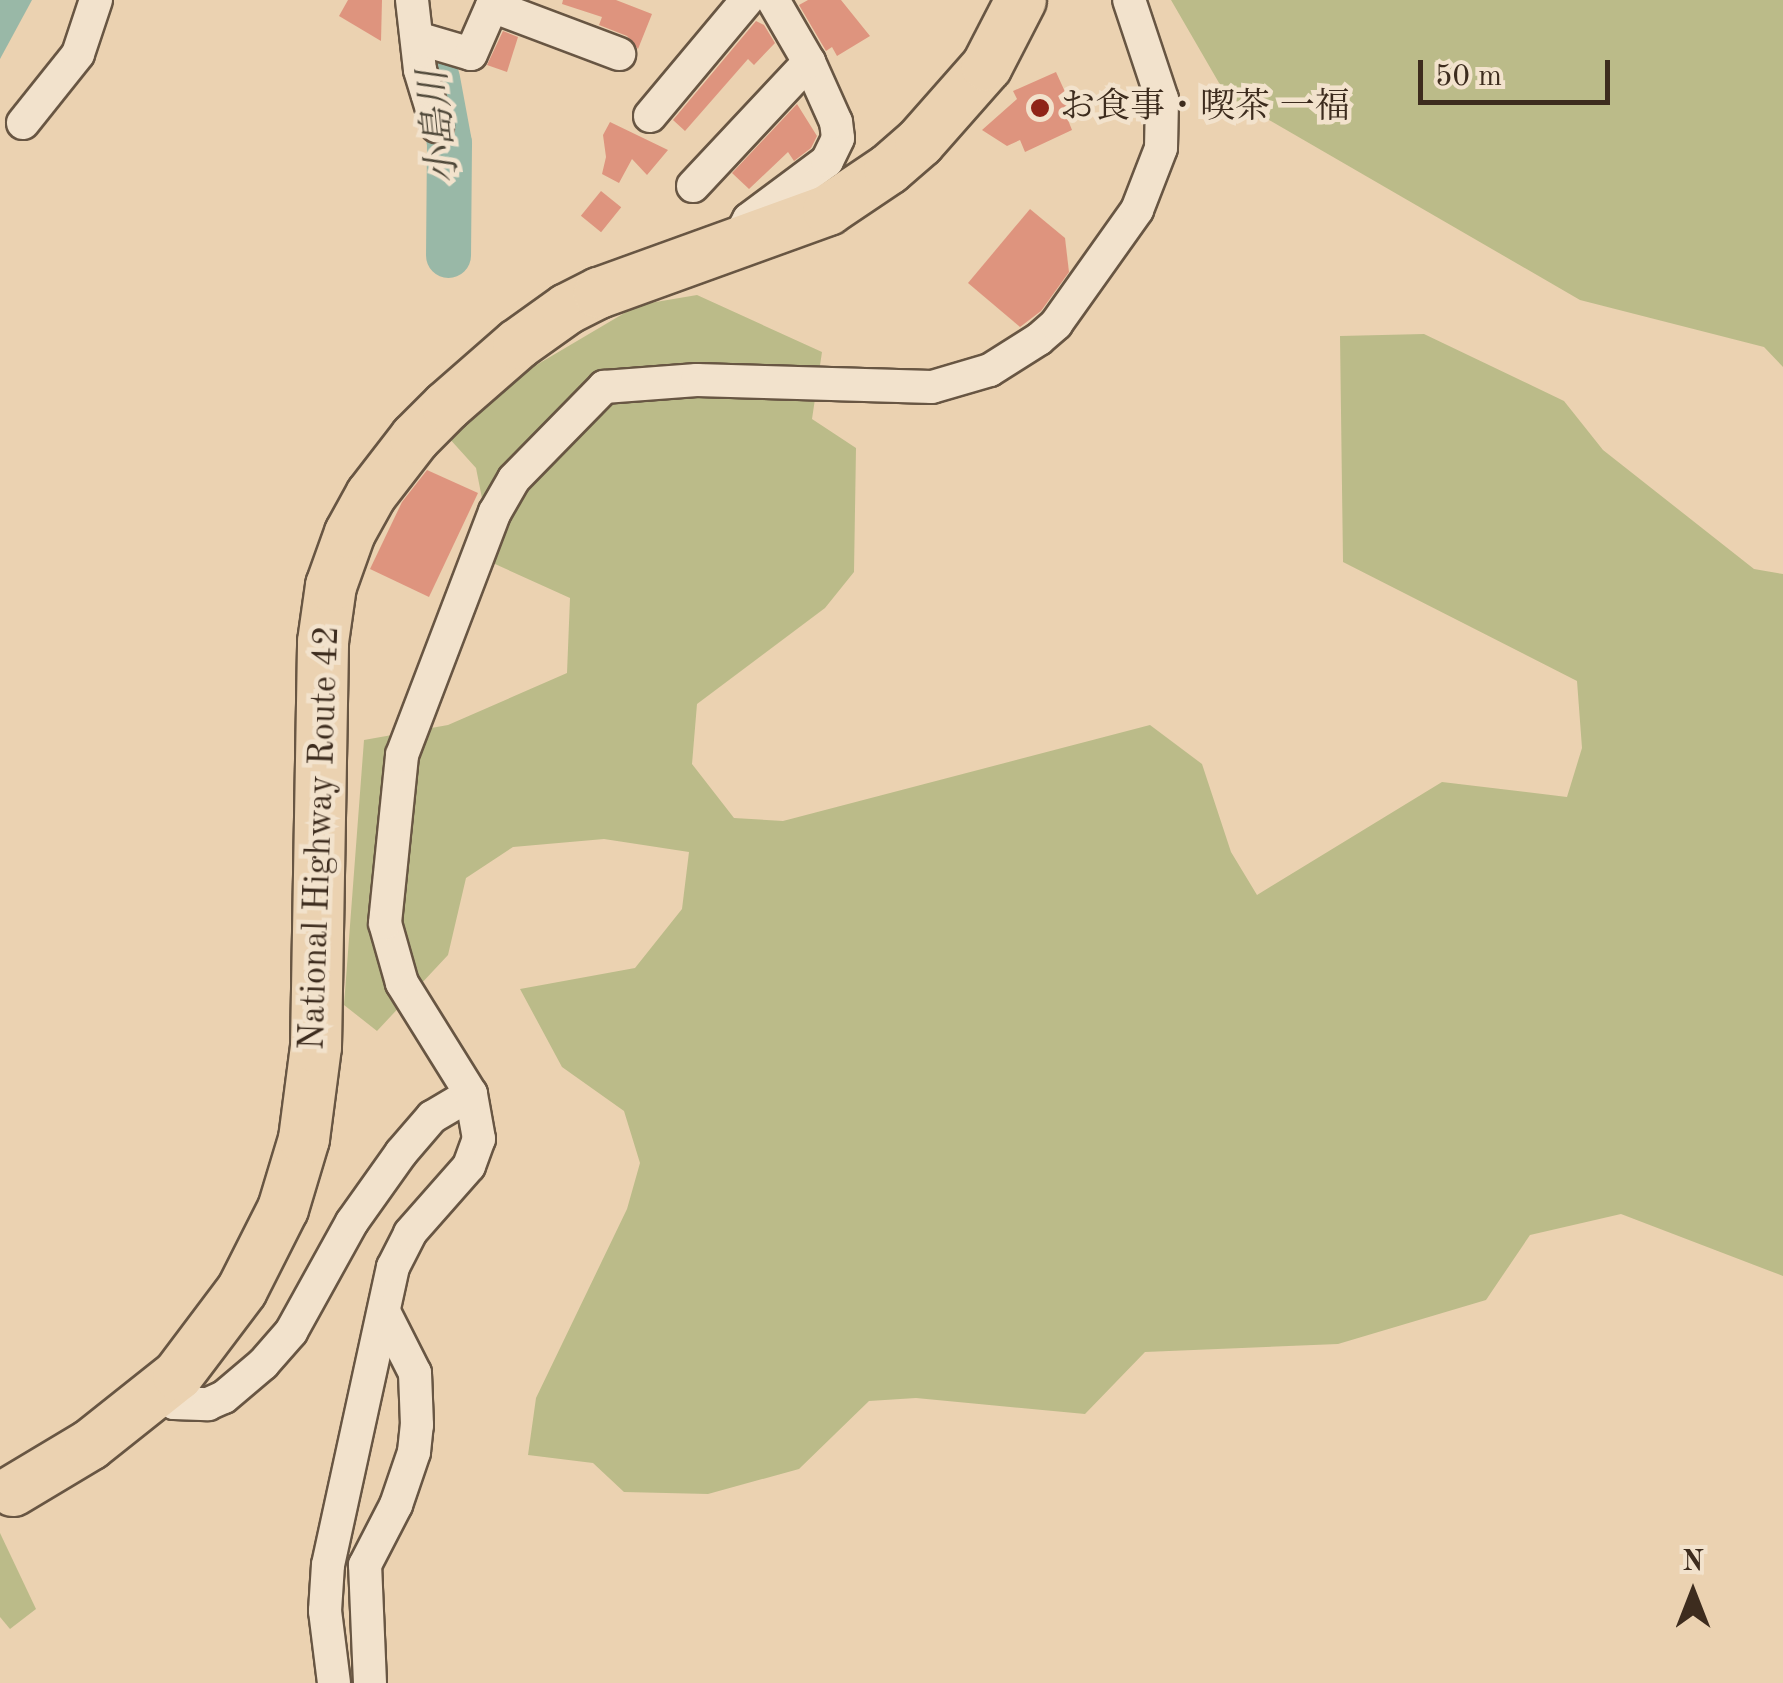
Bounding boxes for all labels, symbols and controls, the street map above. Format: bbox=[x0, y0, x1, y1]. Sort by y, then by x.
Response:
scale bar bbox=[1423, 40, 1616, 102]
text: 50 m bbox=[1435, 62, 1502, 92]
water label: 小島川 bbox=[412, 68, 470, 186]
place label: お食事・喫茶 一福 bbox=[1060, 87, 1350, 129]
marker: お食事・喫茶 一福 bbox=[1029, 97, 1051, 119]
street label: National Highway Route 42 bbox=[293, 625, 349, 1051]
north arrow bbox=[1643, 1543, 1743, 1643]
text: N bbox=[1682, 1549, 1704, 1577]

